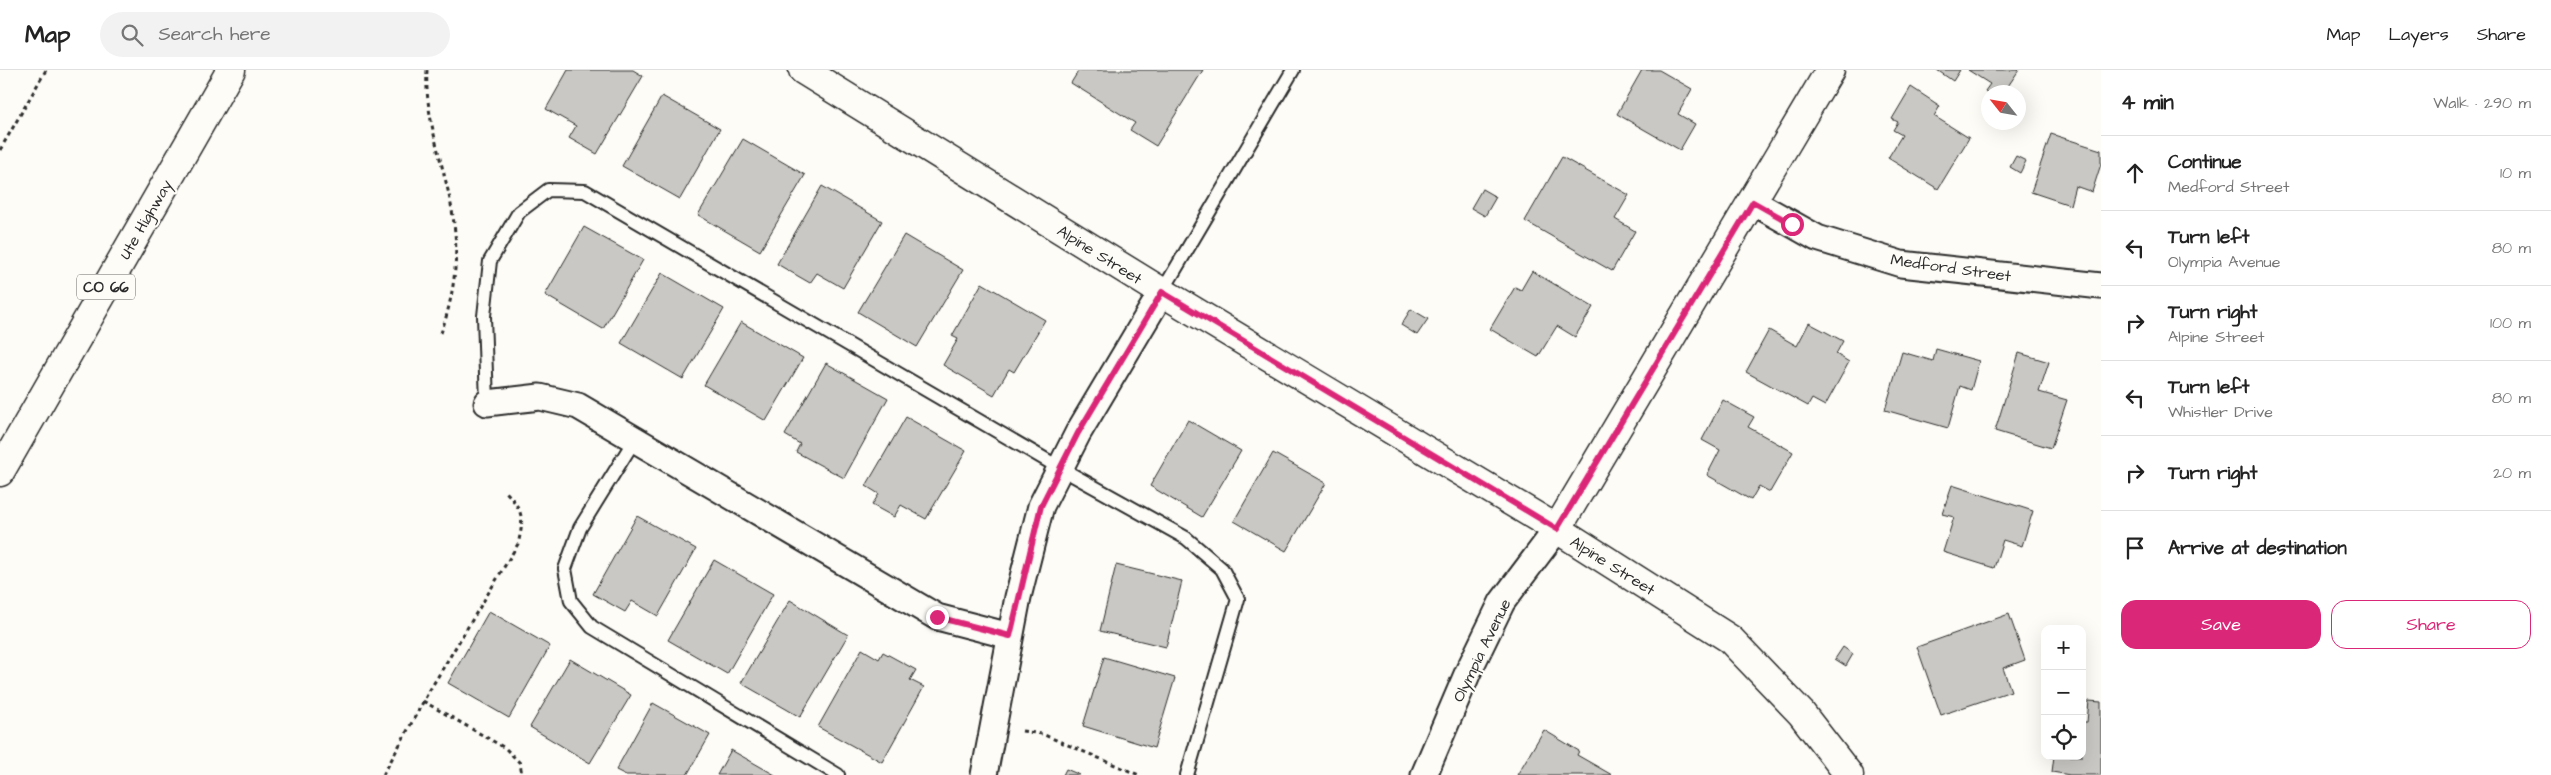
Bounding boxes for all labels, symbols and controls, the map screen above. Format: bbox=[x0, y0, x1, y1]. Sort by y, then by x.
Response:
search box bbox=[100, 12, 450, 57]
text: Map bbox=[25, 18, 70, 52]
icon: search bbox=[118, 21, 146, 49]
text: Search here bbox=[158, 21, 271, 48]
text: Map bbox=[2326, 22, 2360, 47]
text: Layers bbox=[2388, 22, 2449, 47]
text: Share bbox=[2477, 22, 2526, 47]
north arrow bbox=[1981, 85, 2026, 130]
text: 4 min bbox=[2121, 88, 2174, 117]
text: Walk · 290 m bbox=[2433, 92, 2531, 114]
text: Continue bbox=[2168, 149, 2242, 176]
icon: ahead bbox=[2121, 159, 2149, 187]
text: 10 m bbox=[2500, 162, 2531, 184]
street label: Ute Highway bbox=[114, 175, 179, 264]
text: Medford Street bbox=[2168, 176, 2289, 198]
route start bbox=[1781, 213, 1804, 236]
street label: Alpine Street bbox=[1053, 220, 1147, 290]
text: Turn left bbox=[2168, 224, 2249, 251]
icon: left bbox=[2121, 234, 2149, 262]
text: 80 m bbox=[2492, 237, 2531, 259]
street label: Medford Street bbox=[1889, 249, 2013, 287]
text: Olympia Avenue bbox=[2168, 251, 2280, 273]
road number: CO 66 bbox=[77, 274, 135, 300]
text: Turn right bbox=[2168, 299, 2257, 326]
icon: right bbox=[2121, 309, 2149, 337]
text: 100 m bbox=[2490, 312, 2531, 334]
text: Alpine Street bbox=[2168, 326, 2265, 348]
text: Turn left bbox=[2168, 374, 2249, 401]
icon: left bbox=[2121, 384, 2149, 412]
text: 80 m bbox=[2492, 387, 2531, 409]
text: Whistler Drive bbox=[2168, 401, 2273, 423]
icon: right bbox=[2121, 459, 2149, 487]
text: Turn right bbox=[2168, 460, 2257, 487]
text: 20 m bbox=[2493, 462, 2531, 484]
street label: Alpine Street bbox=[1566, 531, 1660, 601]
icon: arrive bbox=[2121, 534, 2149, 562]
text: Arrive at destination bbox=[2168, 535, 2347, 562]
street label: Olympia Avenue bbox=[1447, 595, 1517, 706]
button: Save bbox=[2121, 600, 2321, 649]
button: Share bbox=[2331, 600, 2531, 649]
route end bbox=[926, 606, 949, 629]
map controls bbox=[2041, 625, 2086, 760]
button: + bbox=[2041, 625, 2086, 670]
button: − bbox=[2041, 670, 2086, 715]
button: locate bbox=[2041, 715, 2086, 760]

